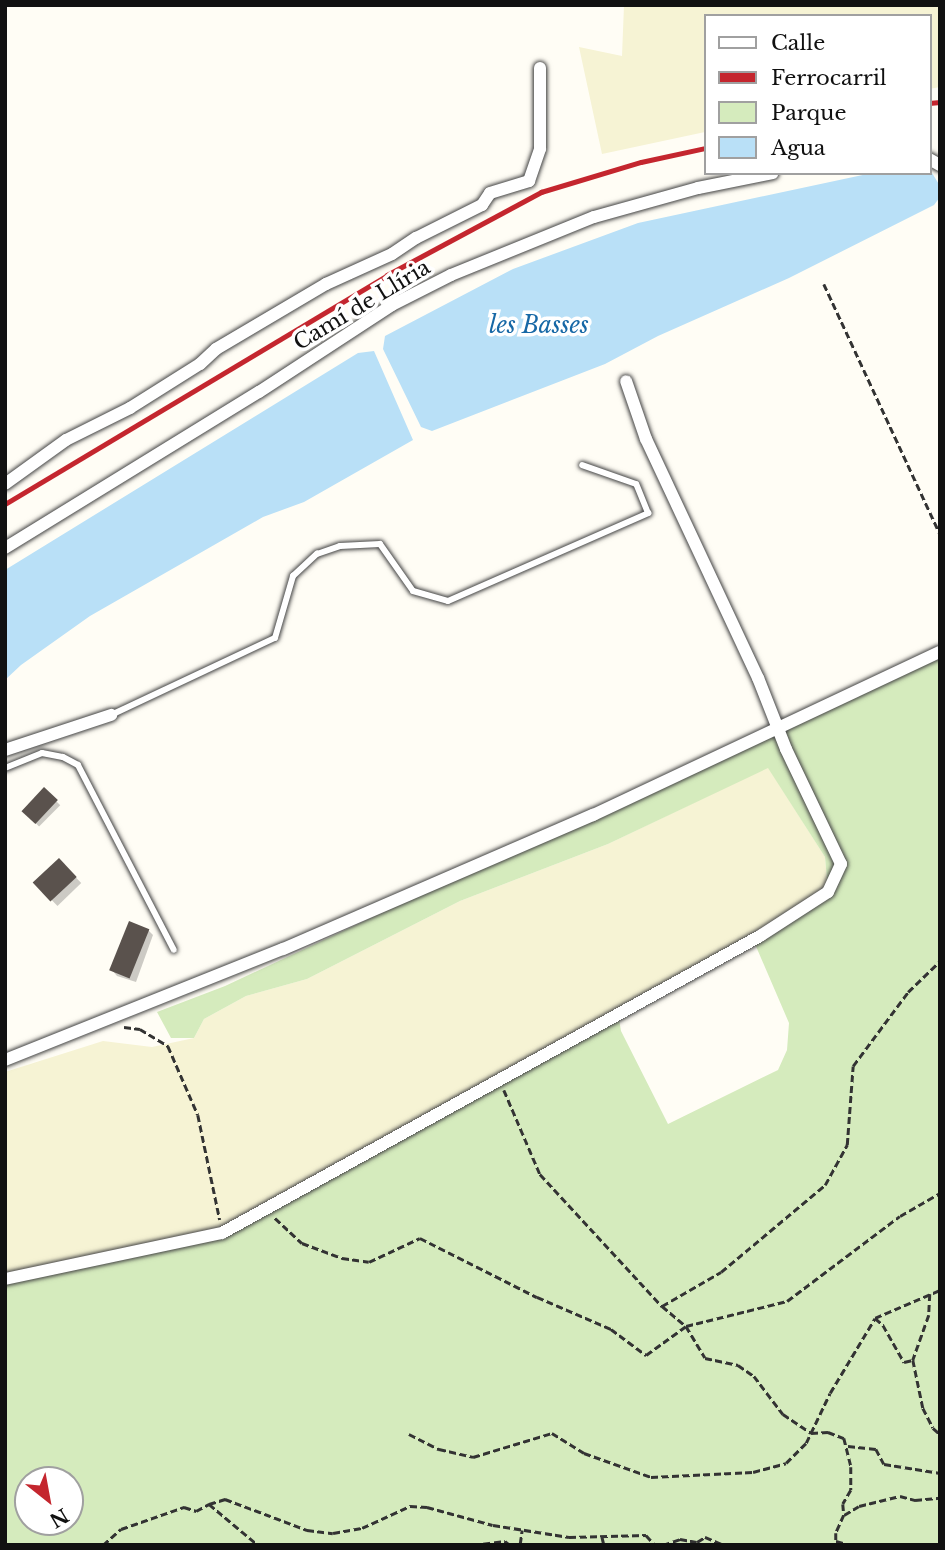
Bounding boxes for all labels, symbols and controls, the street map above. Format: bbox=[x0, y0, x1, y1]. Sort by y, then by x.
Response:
legend bbox=[704, 14, 931, 175]
text: Calle bbox=[771, 30, 825, 56]
text: Ferrocarril bbox=[771, 65, 887, 91]
text: Parque bbox=[771, 100, 846, 126]
text: Agua bbox=[771, 135, 826, 161]
street label: Camí de Llíria bbox=[289, 254, 435, 356]
water label: les Basses bbox=[489, 311, 589, 339]
north arrow bbox=[14, 1466, 84, 1536]
text: N bbox=[45, 1503, 73, 1532]

